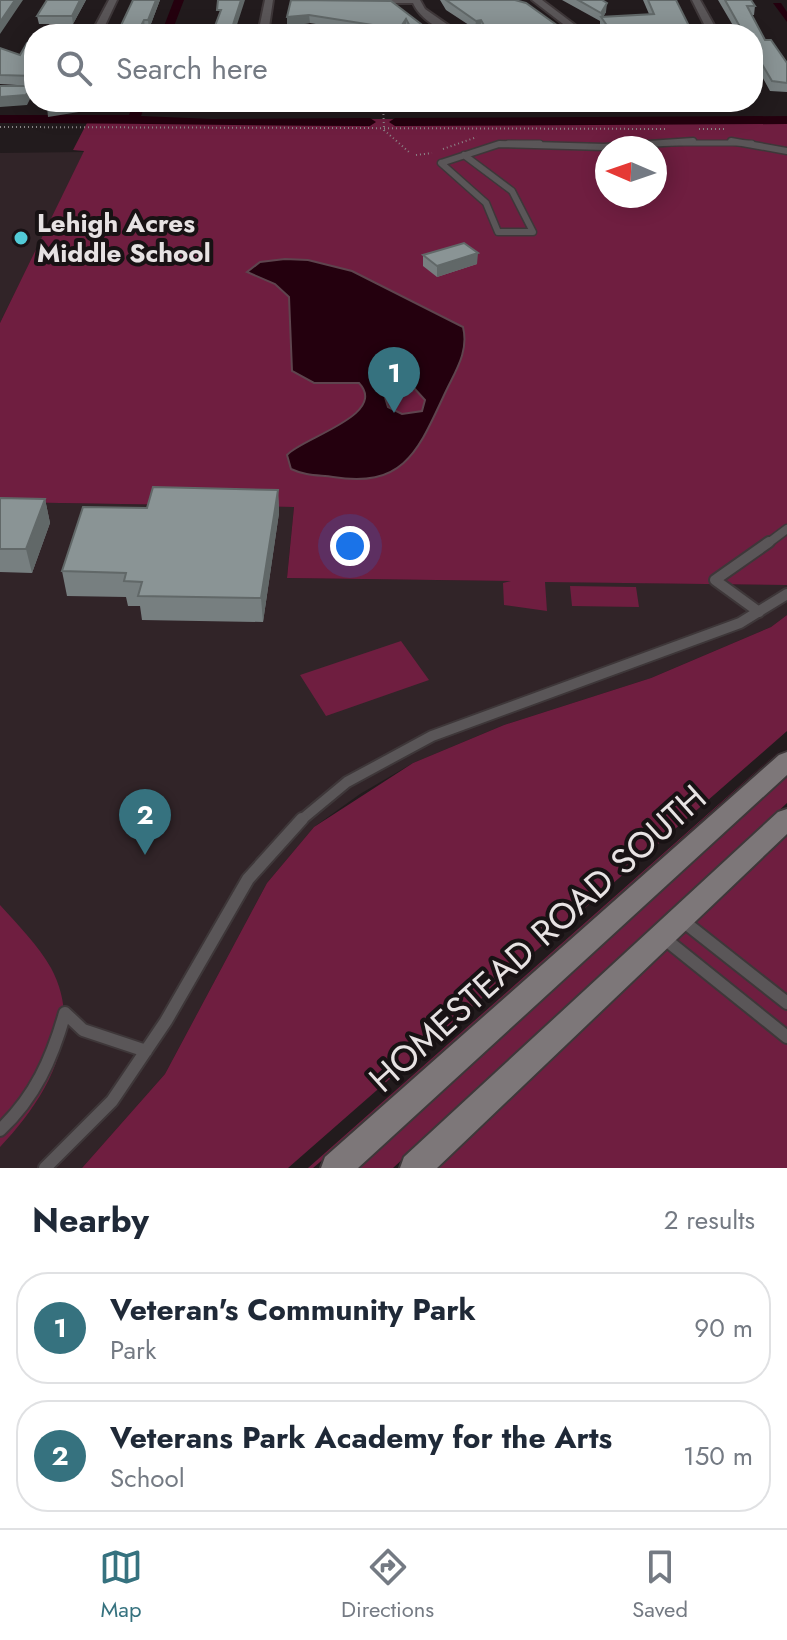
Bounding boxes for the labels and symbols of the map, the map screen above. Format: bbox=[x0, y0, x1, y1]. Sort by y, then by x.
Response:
north arrow bbox=[595, 136, 667, 208]
place label: Lehigh Acres Middle School bbox=[37, 204, 211, 272]
marker: Lehigh Acres Middle School bbox=[12, 229, 30, 247]
pin: 1 bbox=[368, 347, 420, 413]
your location bbox=[330, 526, 370, 566]
street label: HOMESTEAD ROAD SOUTH bbox=[357, 772, 717, 1104]
pin: 2 bbox=[119, 789, 171, 855]

